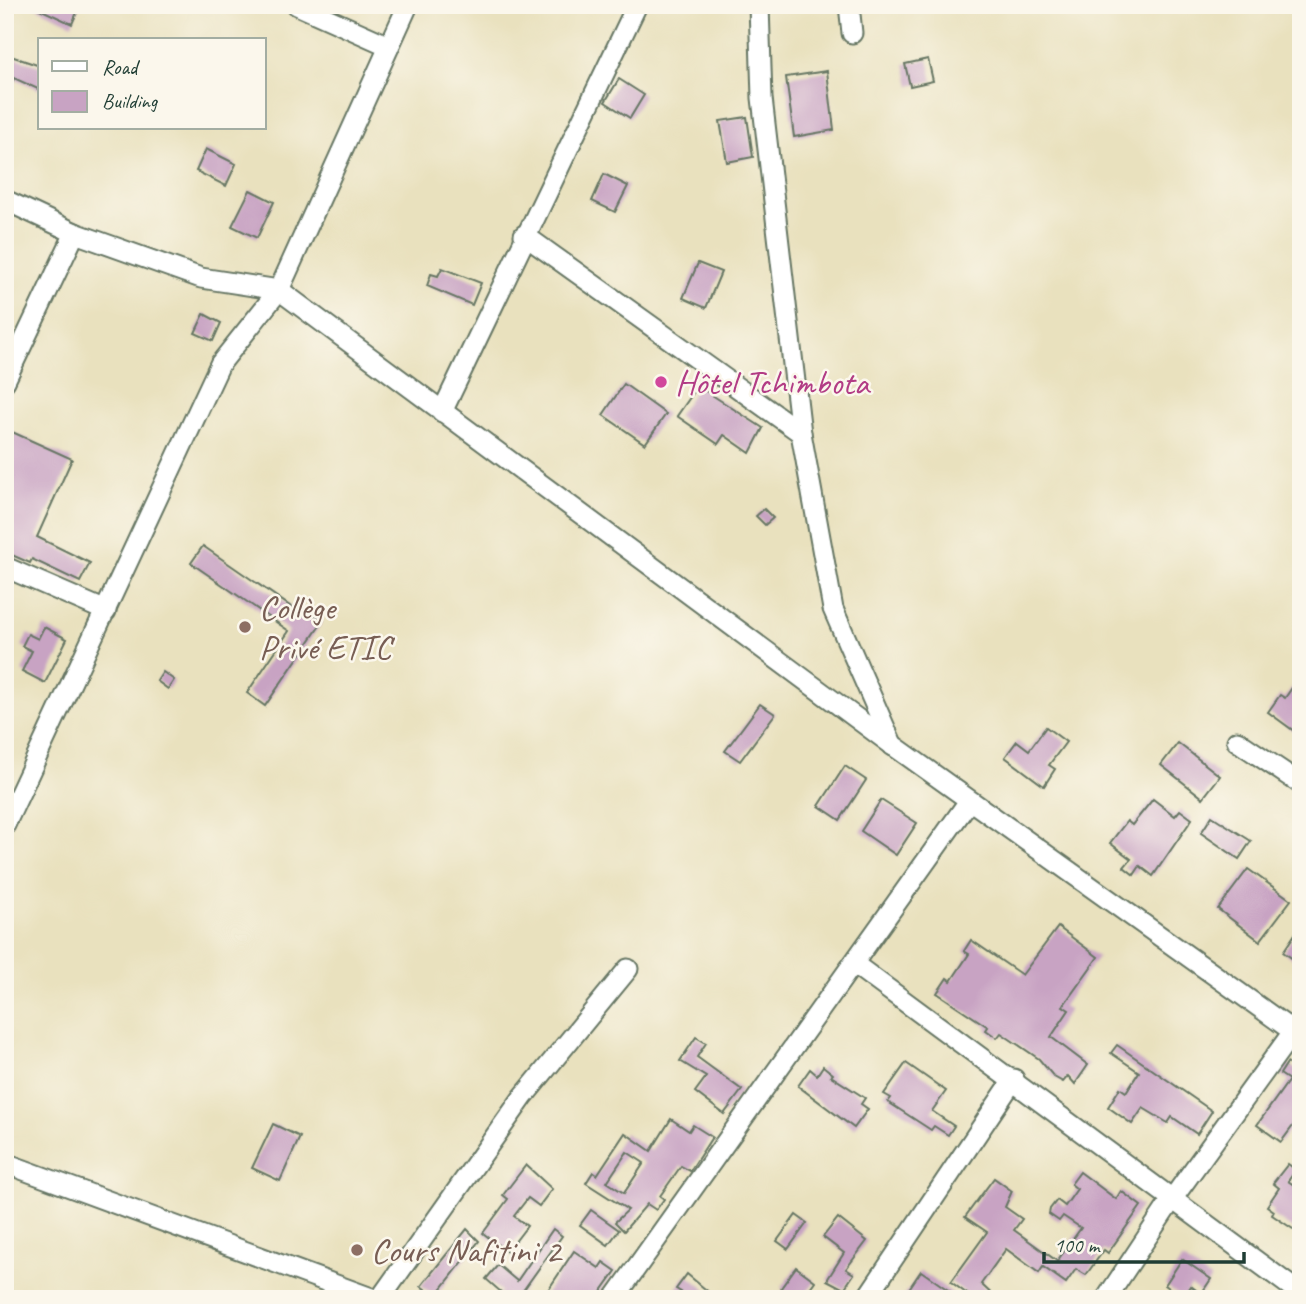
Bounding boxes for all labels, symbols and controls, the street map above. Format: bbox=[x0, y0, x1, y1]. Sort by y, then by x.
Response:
legend bbox=[38, 38, 266, 130]
text: Road bbox=[102, 54, 141, 80]
text: Building bbox=[102, 88, 159, 114]
place label: Hôtel Tchimbota bbox=[675, 360, 872, 405]
marker: Hôtel Tchimbota bbox=[653, 374, 669, 390]
place label: Collège Privé ETIC bbox=[259, 585, 395, 670]
marker: Collège Privé ETIC bbox=[237, 619, 253, 635]
scale bar bbox=[1044, 1220, 1243, 1264]
place label: Cours Nafitini 2 bbox=[371, 1228, 564, 1273]
text: 100 m bbox=[1054, 1232, 1101, 1258]
marker: Cours Nafitini 2 bbox=[349, 1242, 365, 1258]

